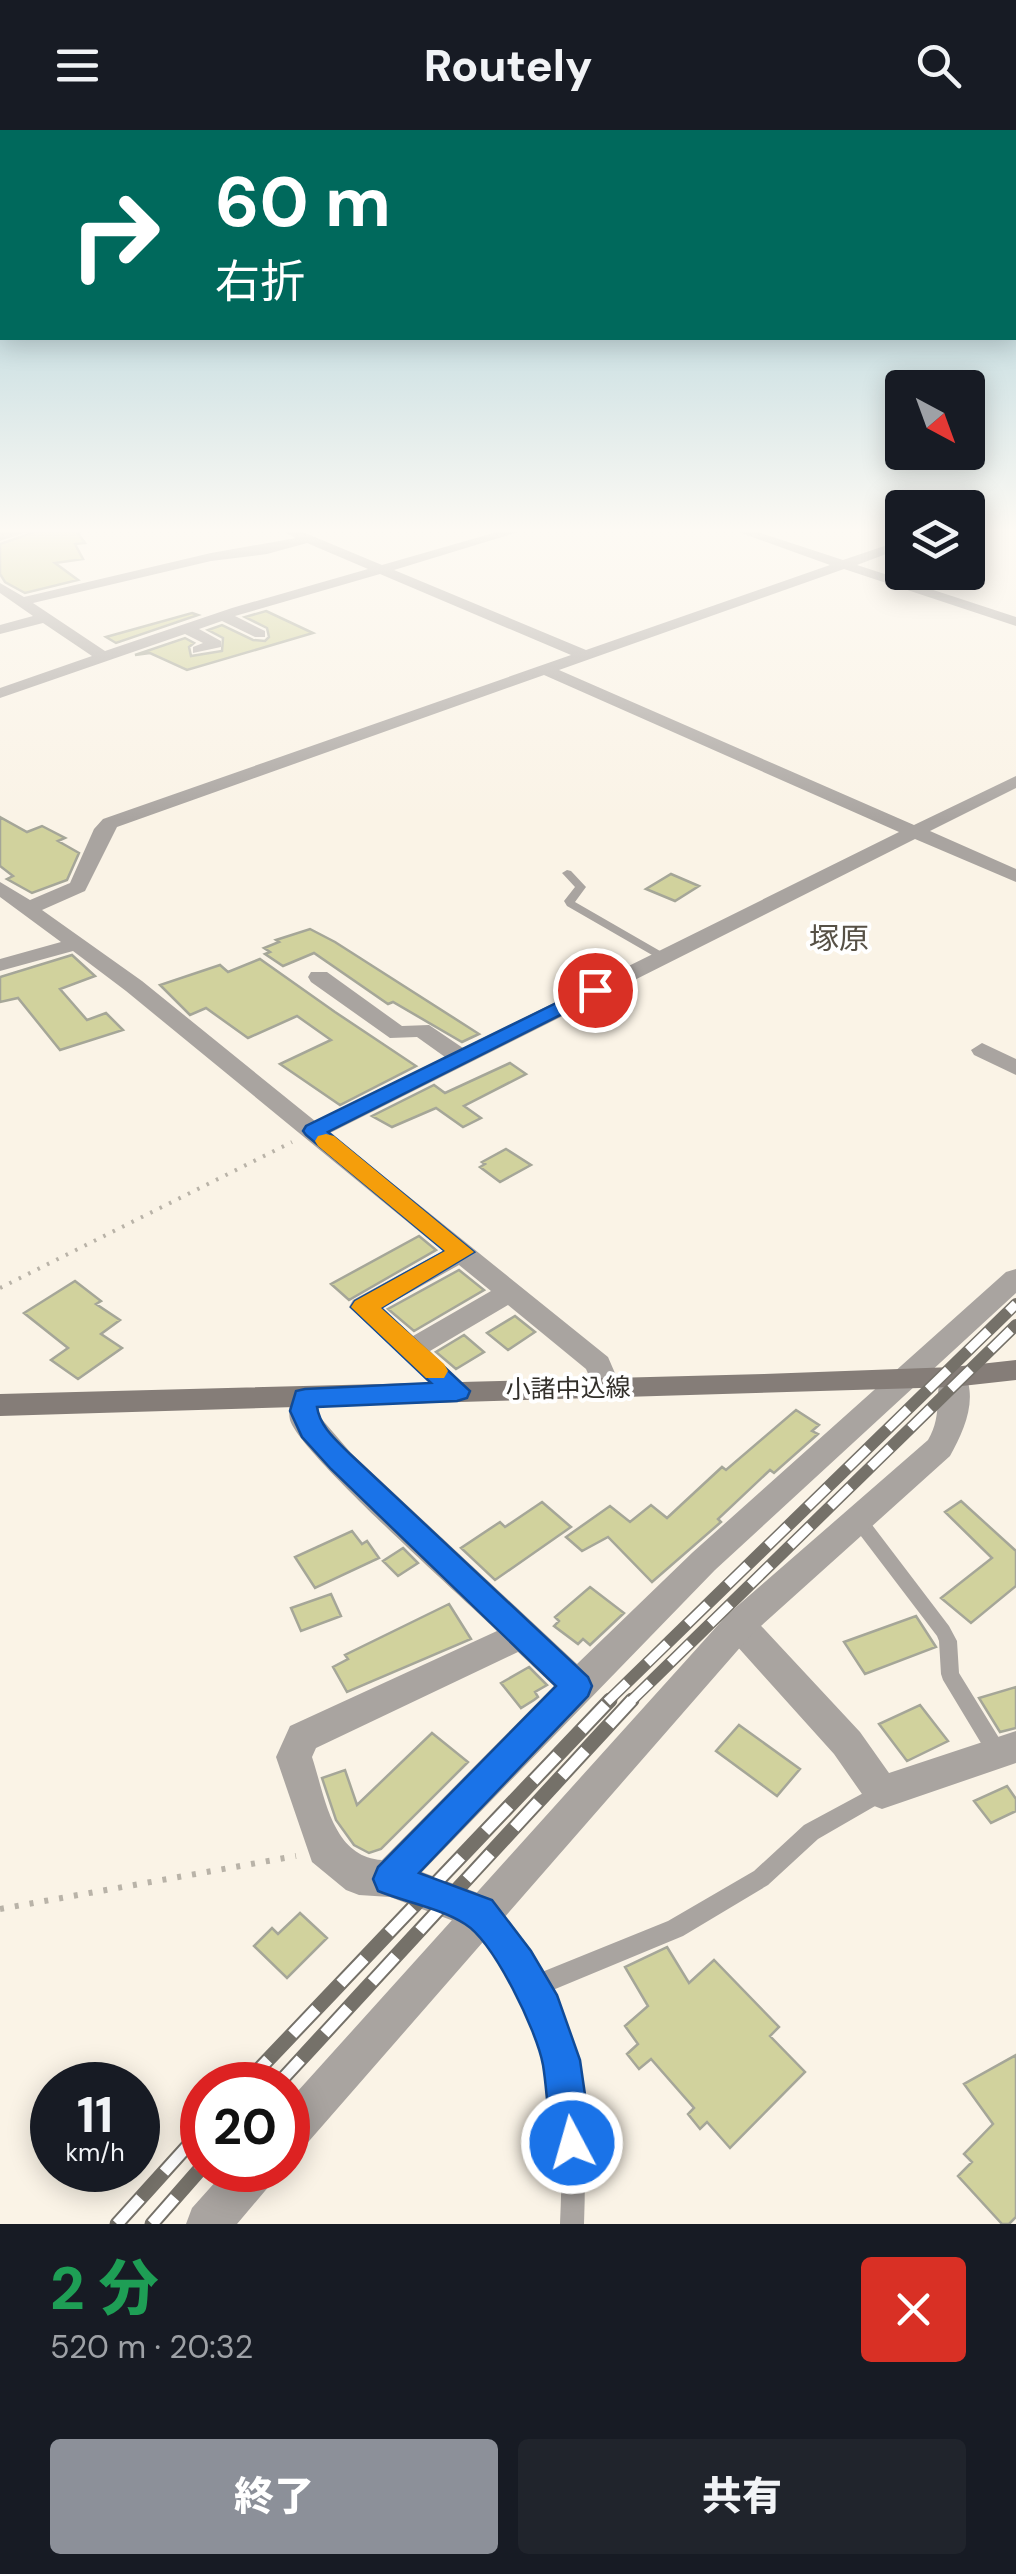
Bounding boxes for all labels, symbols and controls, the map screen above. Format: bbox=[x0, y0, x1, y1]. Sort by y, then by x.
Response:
text: Routely bbox=[424, 36, 592, 95]
icon: menu bbox=[50, 38, 105, 93]
icon: search bbox=[911, 38, 966, 93]
text: 60 m bbox=[215, 157, 391, 248]
icon: right bbox=[50, 170, 180, 300]
text: 右折 bbox=[215, 252, 305, 311]
north arrow bbox=[885, 370, 985, 470]
map controls bbox=[885, 370, 985, 590]
button: layers bbox=[885, 490, 985, 590]
district label: 塚原 bbox=[809, 919, 869, 958]
pin bbox=[553, 948, 638, 1033]
icon: arrive bbox=[568, 963, 623, 1018]
street label: 小諸中込線 bbox=[505, 1371, 631, 1406]
speed limit sign: 20 bbox=[180, 2062, 310, 2192]
text: 11 bbox=[77, 2082, 113, 2148]
position arrow bbox=[520, 2091, 624, 2195]
text: km/h bbox=[65, 2136, 125, 2169]
text: 2 分 bbox=[50, 2249, 159, 2328]
button: close bbox=[861, 2257, 966, 2362]
text: 520 m · 20:32 bbox=[50, 2326, 253, 2368]
button: 終了 bbox=[50, 2439, 498, 2554]
button: 共有 bbox=[518, 2439, 966, 2554]

